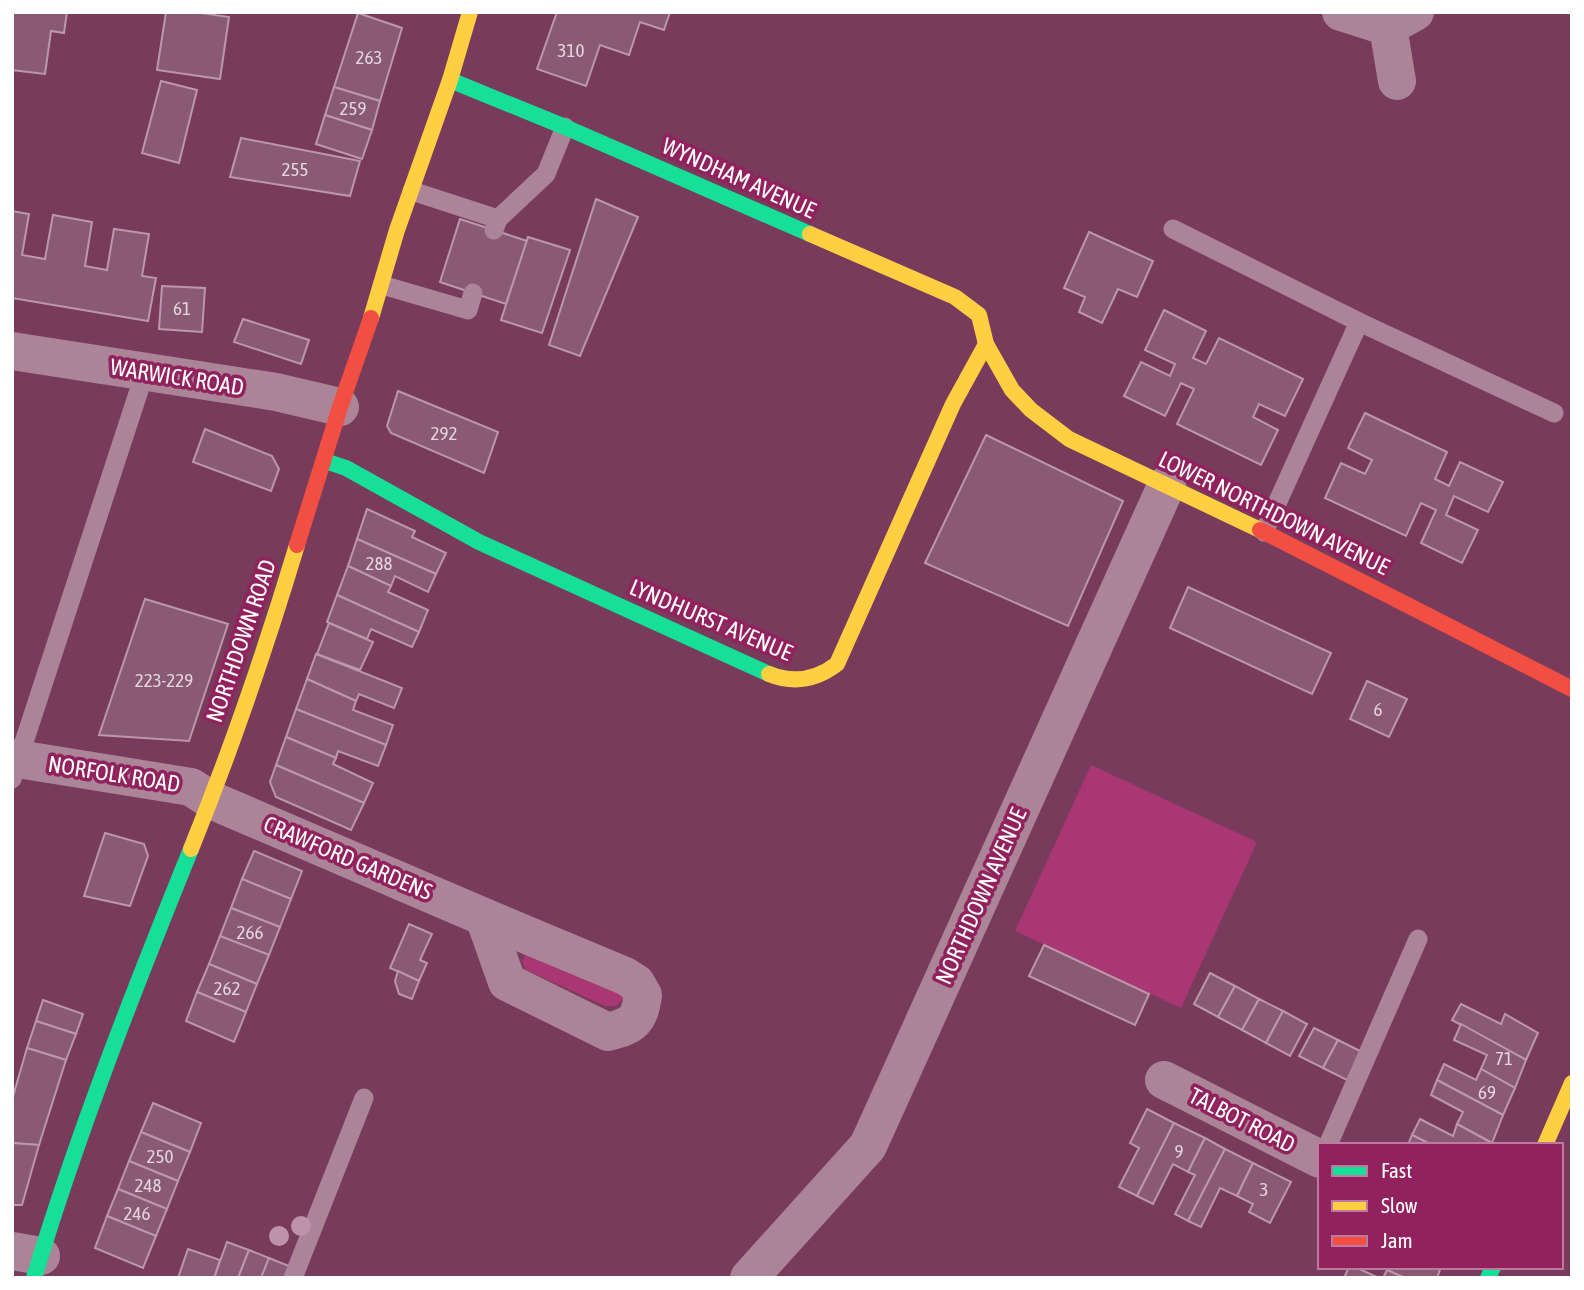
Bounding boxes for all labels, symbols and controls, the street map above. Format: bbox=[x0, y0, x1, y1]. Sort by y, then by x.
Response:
house number: 310 bbox=[558, 39, 584, 61]
house number: 263 bbox=[356, 46, 382, 68]
house number: 259 bbox=[340, 97, 366, 119]
street label: WYNDHAM AVENUE bbox=[658, 132, 820, 224]
house number: 255 bbox=[282, 158, 308, 180]
house number: 61 bbox=[173, 297, 191, 319]
street label: WARWICK ROAD bbox=[108, 354, 246, 400]
house number: 292 bbox=[431, 422, 457, 444]
street label: LOWER NORTHDOWN AVENUE bbox=[1155, 446, 1394, 580]
house number: 288 bbox=[366, 552, 392, 574]
street label: NORTHDOWN ROAD bbox=[201, 556, 281, 726]
street label: LYNDHURST AVENUE bbox=[626, 574, 796, 666]
house number: 223-229 bbox=[135, 669, 193, 691]
house number: 6 bbox=[1374, 698, 1383, 720]
street label: NORFOLK ROAD bbox=[46, 751, 182, 797]
street label: NORTHDOWN AVENUE bbox=[930, 804, 1032, 988]
street label: CRAWFORD GARDENS bbox=[260, 811, 436, 905]
house number: 266 bbox=[237, 921, 263, 943]
house number: 262 bbox=[214, 977, 240, 999]
house number: 71 bbox=[1495, 1047, 1513, 1069]
house number: 69 bbox=[1478, 1081, 1496, 1103]
street label: TALBOT ROAD bbox=[1185, 1082, 1299, 1158]
house number: 9 bbox=[1175, 1140, 1184, 1162]
legend bbox=[1318, 1143, 1563, 1269]
house number: 250 bbox=[147, 1145, 173, 1167]
text: Fast bbox=[1381, 1158, 1412, 1182]
house number: 248 bbox=[135, 1174, 161, 1196]
house number: 3 bbox=[1260, 1178, 1268, 1200]
text: Slow bbox=[1381, 1193, 1418, 1217]
house number: 246 bbox=[124, 1202, 150, 1224]
text: Jam bbox=[1381, 1228, 1413, 1252]

